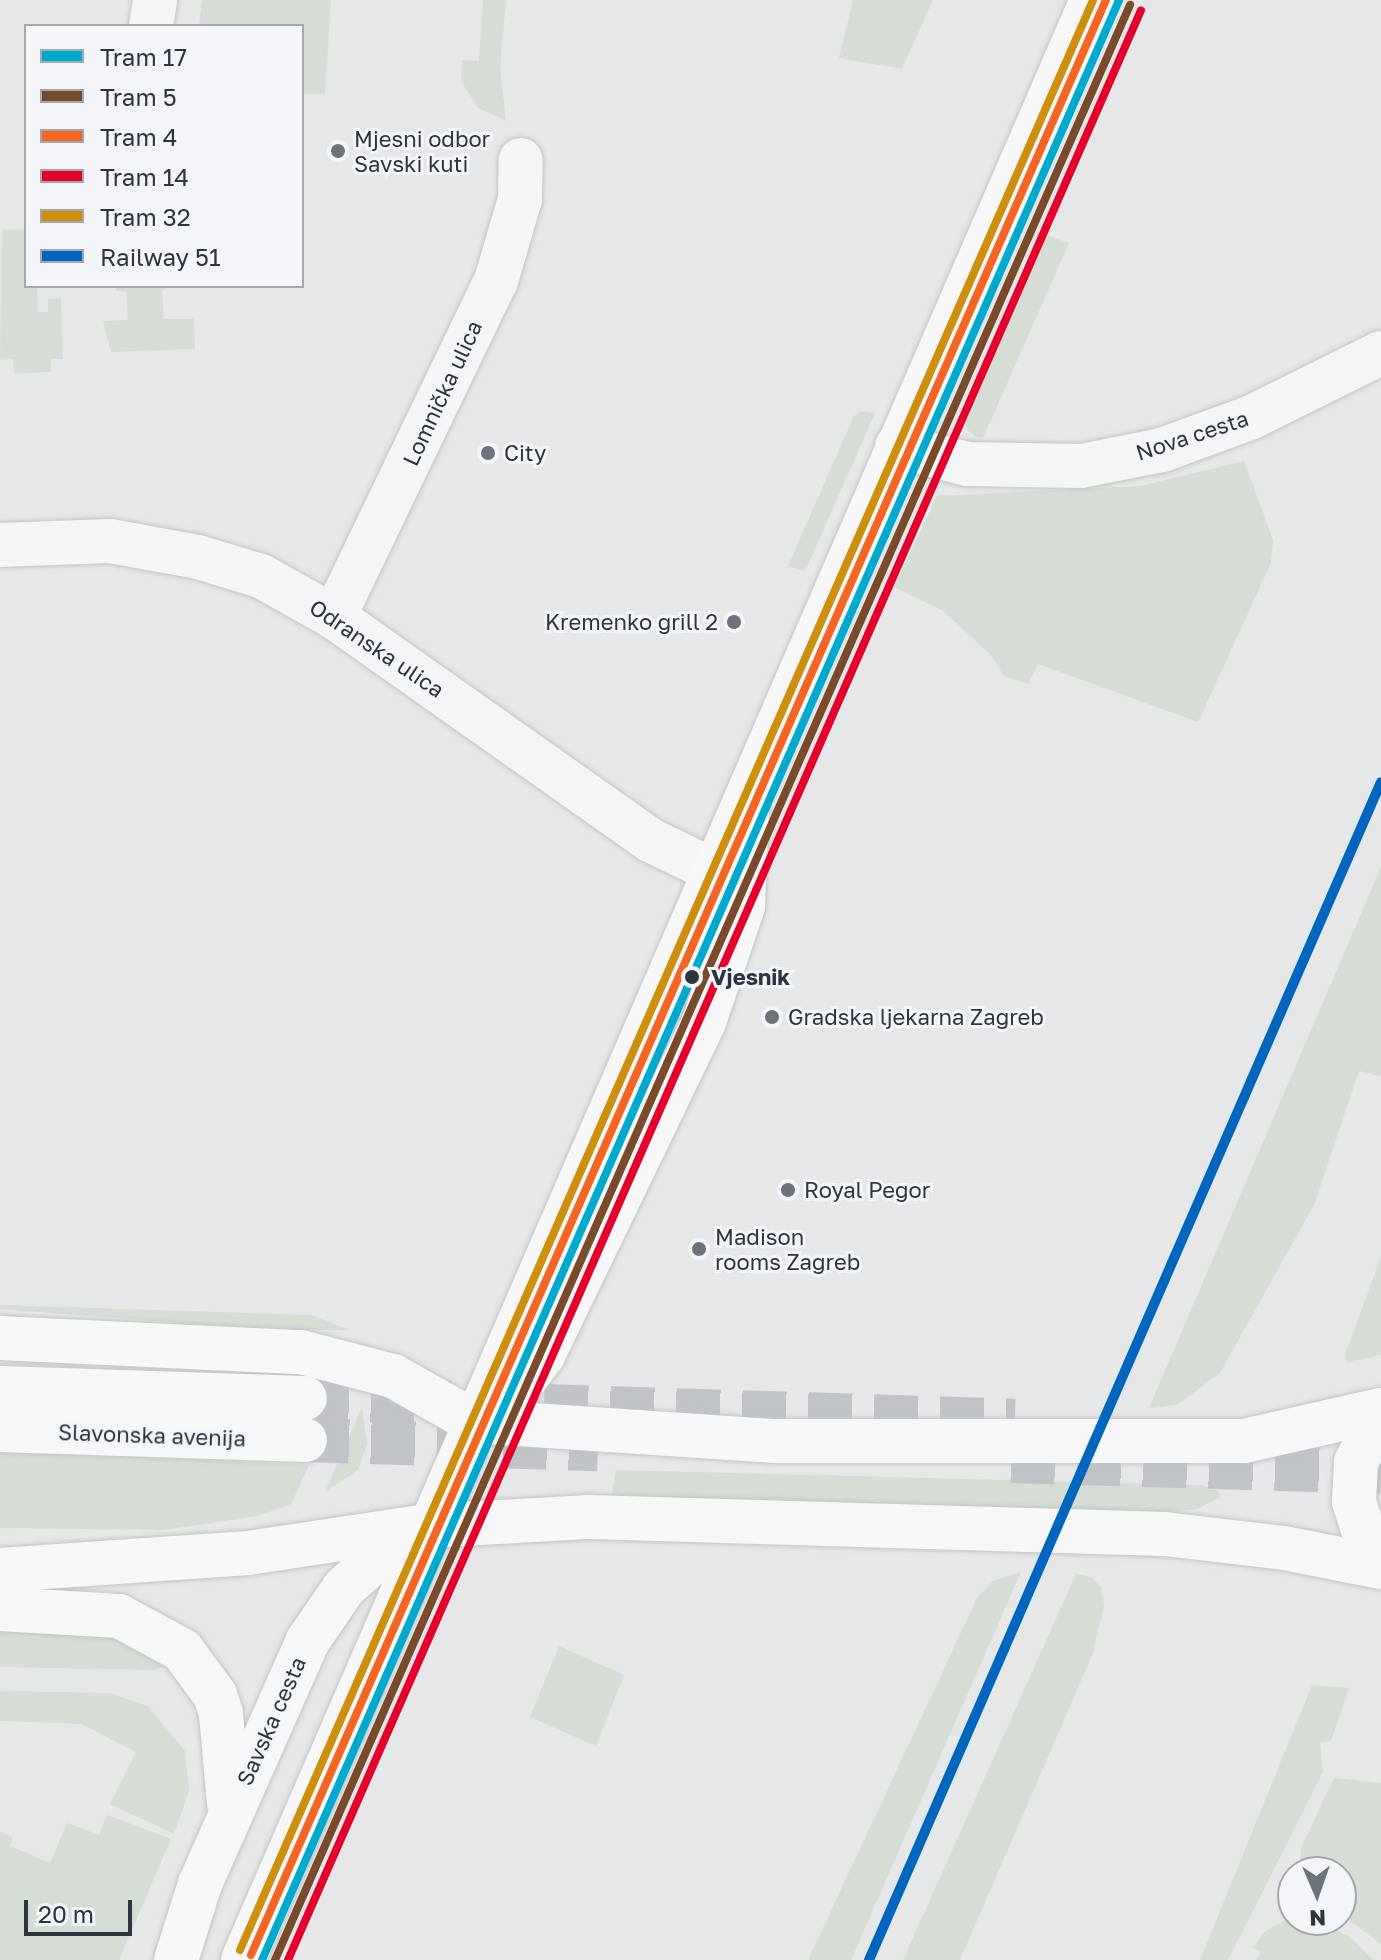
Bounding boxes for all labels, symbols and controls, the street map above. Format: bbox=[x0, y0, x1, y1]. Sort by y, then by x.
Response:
legend bbox=[24, 24, 304, 288]
text: Tram 17 bbox=[100, 42, 187, 71]
text: Tram 5 bbox=[100, 82, 177, 111]
text: Tram 4 bbox=[100, 122, 177, 151]
place label: Mjesni odbor Savski kuti bbox=[354, 125, 490, 176]
marker: Mjesni odbor Savski kuti bbox=[329, 142, 347, 160]
text: Tram 14 bbox=[100, 162, 189, 191]
text: Tram 32 bbox=[100, 202, 191, 231]
text: Railway 51 bbox=[100, 242, 221, 271]
street label: Lomnička ulica bbox=[397, 316, 487, 470]
street label: Nova cesta bbox=[1132, 404, 1252, 466]
place label: City bbox=[504, 440, 546, 466]
marker: City bbox=[479, 444, 497, 462]
street label: Odranska ulica bbox=[305, 593, 449, 703]
place label: Kremenko grill 2 bbox=[545, 609, 718, 635]
marker: Kremenko grill 2 bbox=[725, 613, 743, 631]
place label: Vjesnik bbox=[711, 964, 790, 990]
marker: Vjesnik bbox=[680, 965, 704, 989]
place label: Gradska ljekarna Zagreb bbox=[788, 1004, 1044, 1030]
marker: Gradska ljekarna Zagreb bbox=[763, 1008, 781, 1026]
place label: Royal Pegor bbox=[804, 1177, 930, 1203]
marker: Royal Pegor bbox=[779, 1181, 797, 1199]
place label: Madison rooms Zagreb bbox=[715, 1223, 860, 1274]
marker: Madison rooms Zagreb bbox=[690, 1240, 708, 1258]
street label: Slavonska avenija bbox=[58, 1419, 246, 1451]
street label: Savska cesta bbox=[231, 1653, 311, 1789]
north arrow bbox=[1277, 1856, 1357, 1936]
scale bar bbox=[28, 1884, 136, 1934]
text: 20 m bbox=[38, 1899, 94, 1928]
text: N bbox=[1309, 1905, 1327, 1932]

